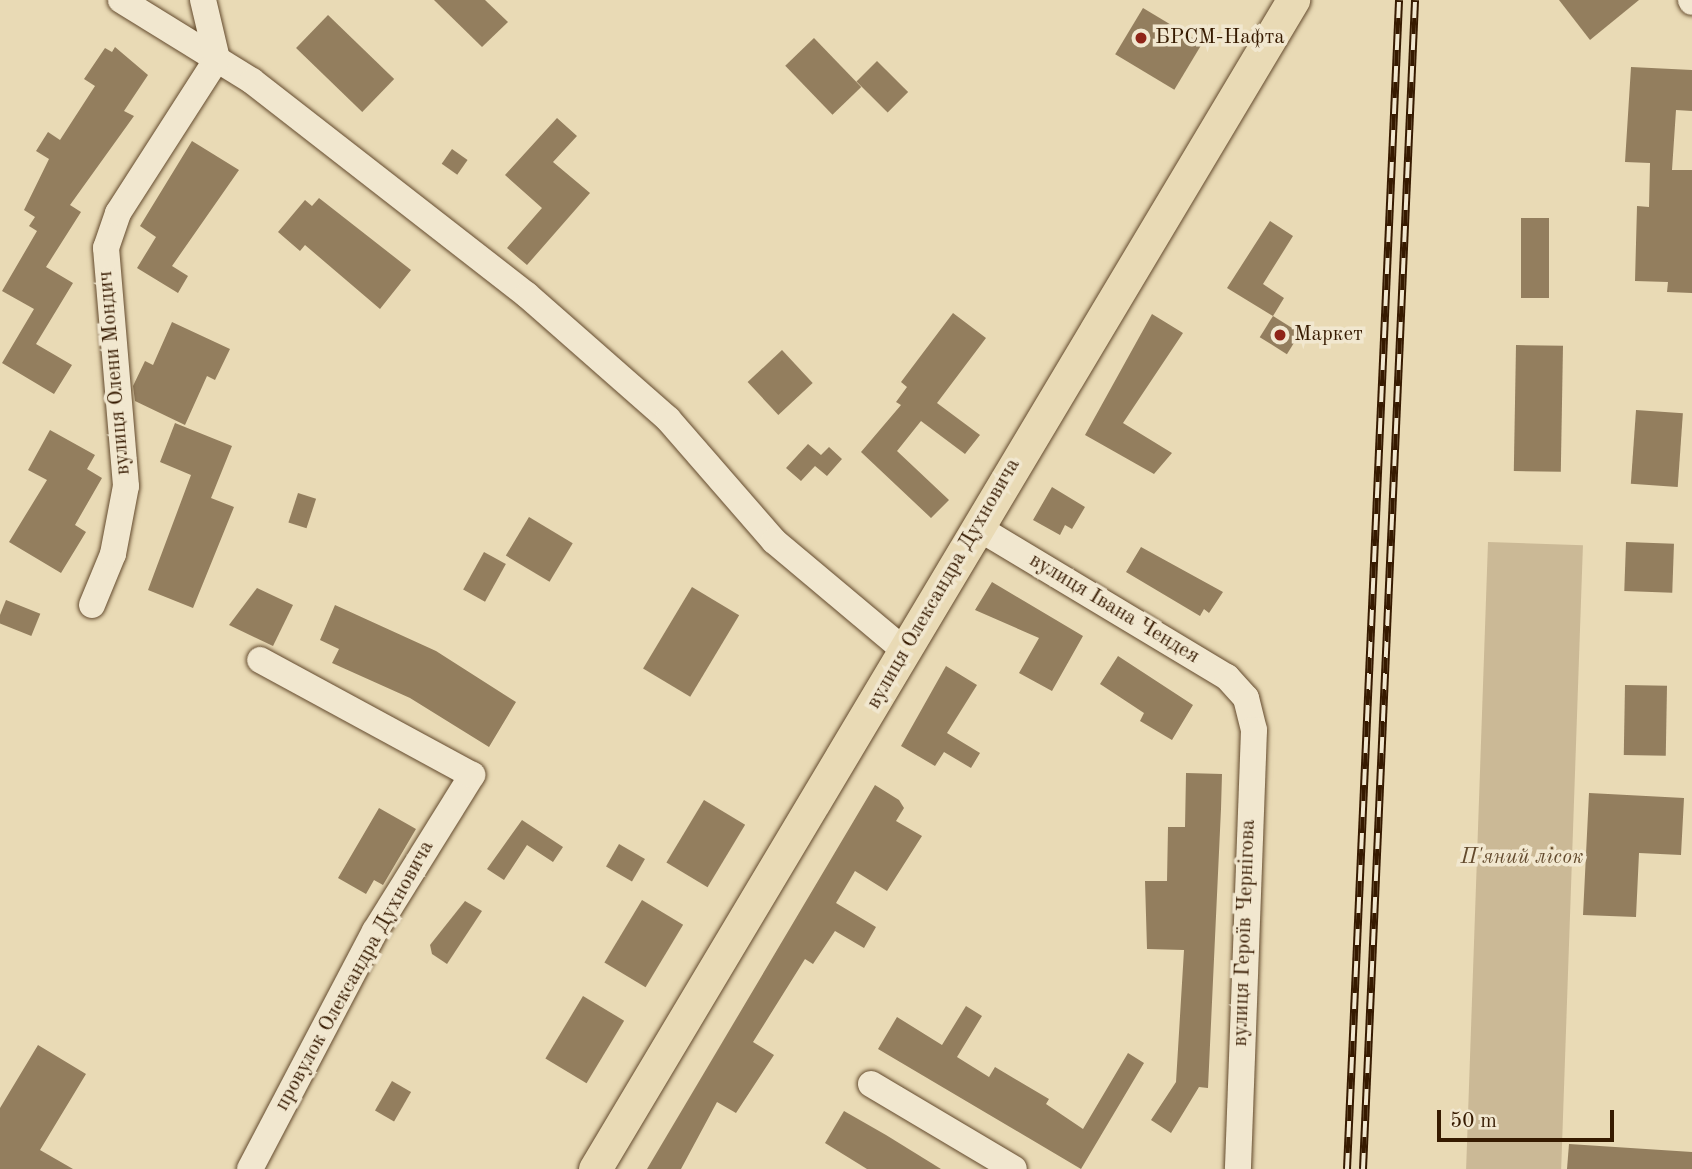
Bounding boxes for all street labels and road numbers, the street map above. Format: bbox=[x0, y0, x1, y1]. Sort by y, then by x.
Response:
street label: вулиця Олени Мондич bbox=[94, 270, 136, 476]
street label: вулиця Олександра Духновича bbox=[862, 454, 1026, 714]
street label: вулиця Івана Чендея bbox=[1024, 548, 1204, 670]
street label: вулиця Героїв Чернігова bbox=[1228, 819, 1262, 1047]
street label: провулок Олександра Духновича bbox=[270, 836, 440, 1116]

